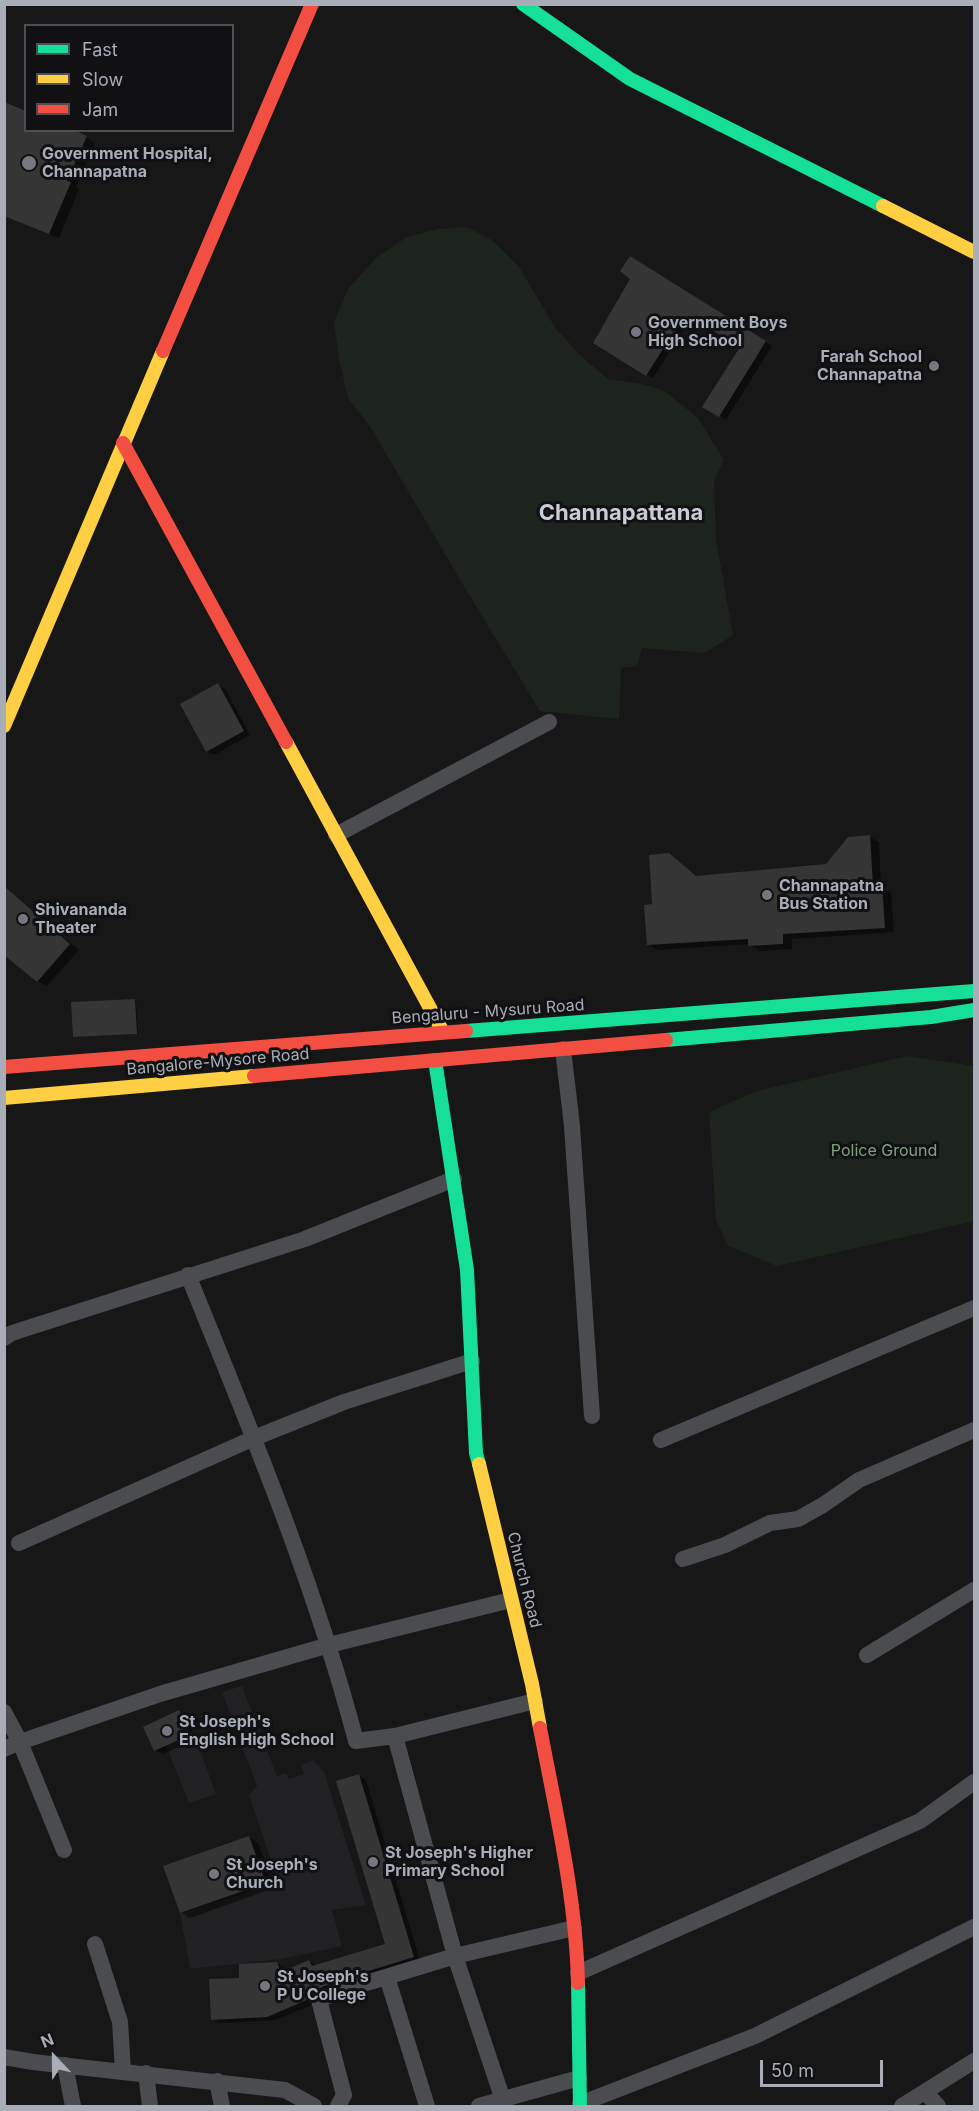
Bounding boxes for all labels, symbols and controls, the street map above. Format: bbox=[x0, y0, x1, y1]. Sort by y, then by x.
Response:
legend bbox=[24, 24, 234, 132]
text: Fast bbox=[82, 39, 118, 60]
text: Slow bbox=[82, 69, 123, 90]
text: Jam bbox=[82, 99, 118, 120]
place label: Government Hospital, Channapatna bbox=[42, 144, 213, 182]
marker: Government Hospital, Channapatna bbox=[20, 154, 38, 172]
place label: Government Boys High School bbox=[648, 313, 787, 351]
marker: Government Boys High School bbox=[629, 325, 643, 339]
place label: Farah School Channapatna bbox=[817, 347, 922, 385]
marker: Farah School Channapatna bbox=[927, 359, 941, 373]
district label: Channapattana bbox=[539, 500, 703, 526]
place label: Channapatna Bus Station bbox=[779, 876, 884, 914]
marker: Channapatna Bus Station bbox=[760, 888, 774, 902]
place label: Shivananda Theater bbox=[35, 900, 127, 938]
marker: Shivananda Theater bbox=[16, 912, 30, 926]
street label: Bengaluru - Mysuru Road bbox=[391, 996, 585, 1028]
street label: Bangalore-Mysore Road bbox=[126, 1044, 310, 1080]
park label: Police Ground bbox=[831, 1141, 937, 1161]
street label: Church Road bbox=[503, 1530, 545, 1630]
place label: St Joseph's English High School bbox=[179, 1712, 334, 1750]
marker: St Joseph's English High School bbox=[160, 1724, 174, 1738]
place label: St Joseph's Higher Primary School bbox=[385, 1843, 533, 1881]
place label: St Joseph's Church bbox=[226, 1855, 318, 1893]
marker: St Joseph's Higher Primary School bbox=[366, 1855, 380, 1869]
marker: St Joseph's Church bbox=[207, 1867, 221, 1881]
place label: St Joseph's P U College bbox=[277, 1967, 369, 2005]
marker: St Joseph's P U College bbox=[258, 1979, 272, 1993]
north arrow bbox=[24, 2027, 84, 2087]
text: N bbox=[38, 2029, 57, 2052]
scale bar bbox=[763, 2048, 886, 2086]
text: 50 m bbox=[771, 2060, 814, 2081]

